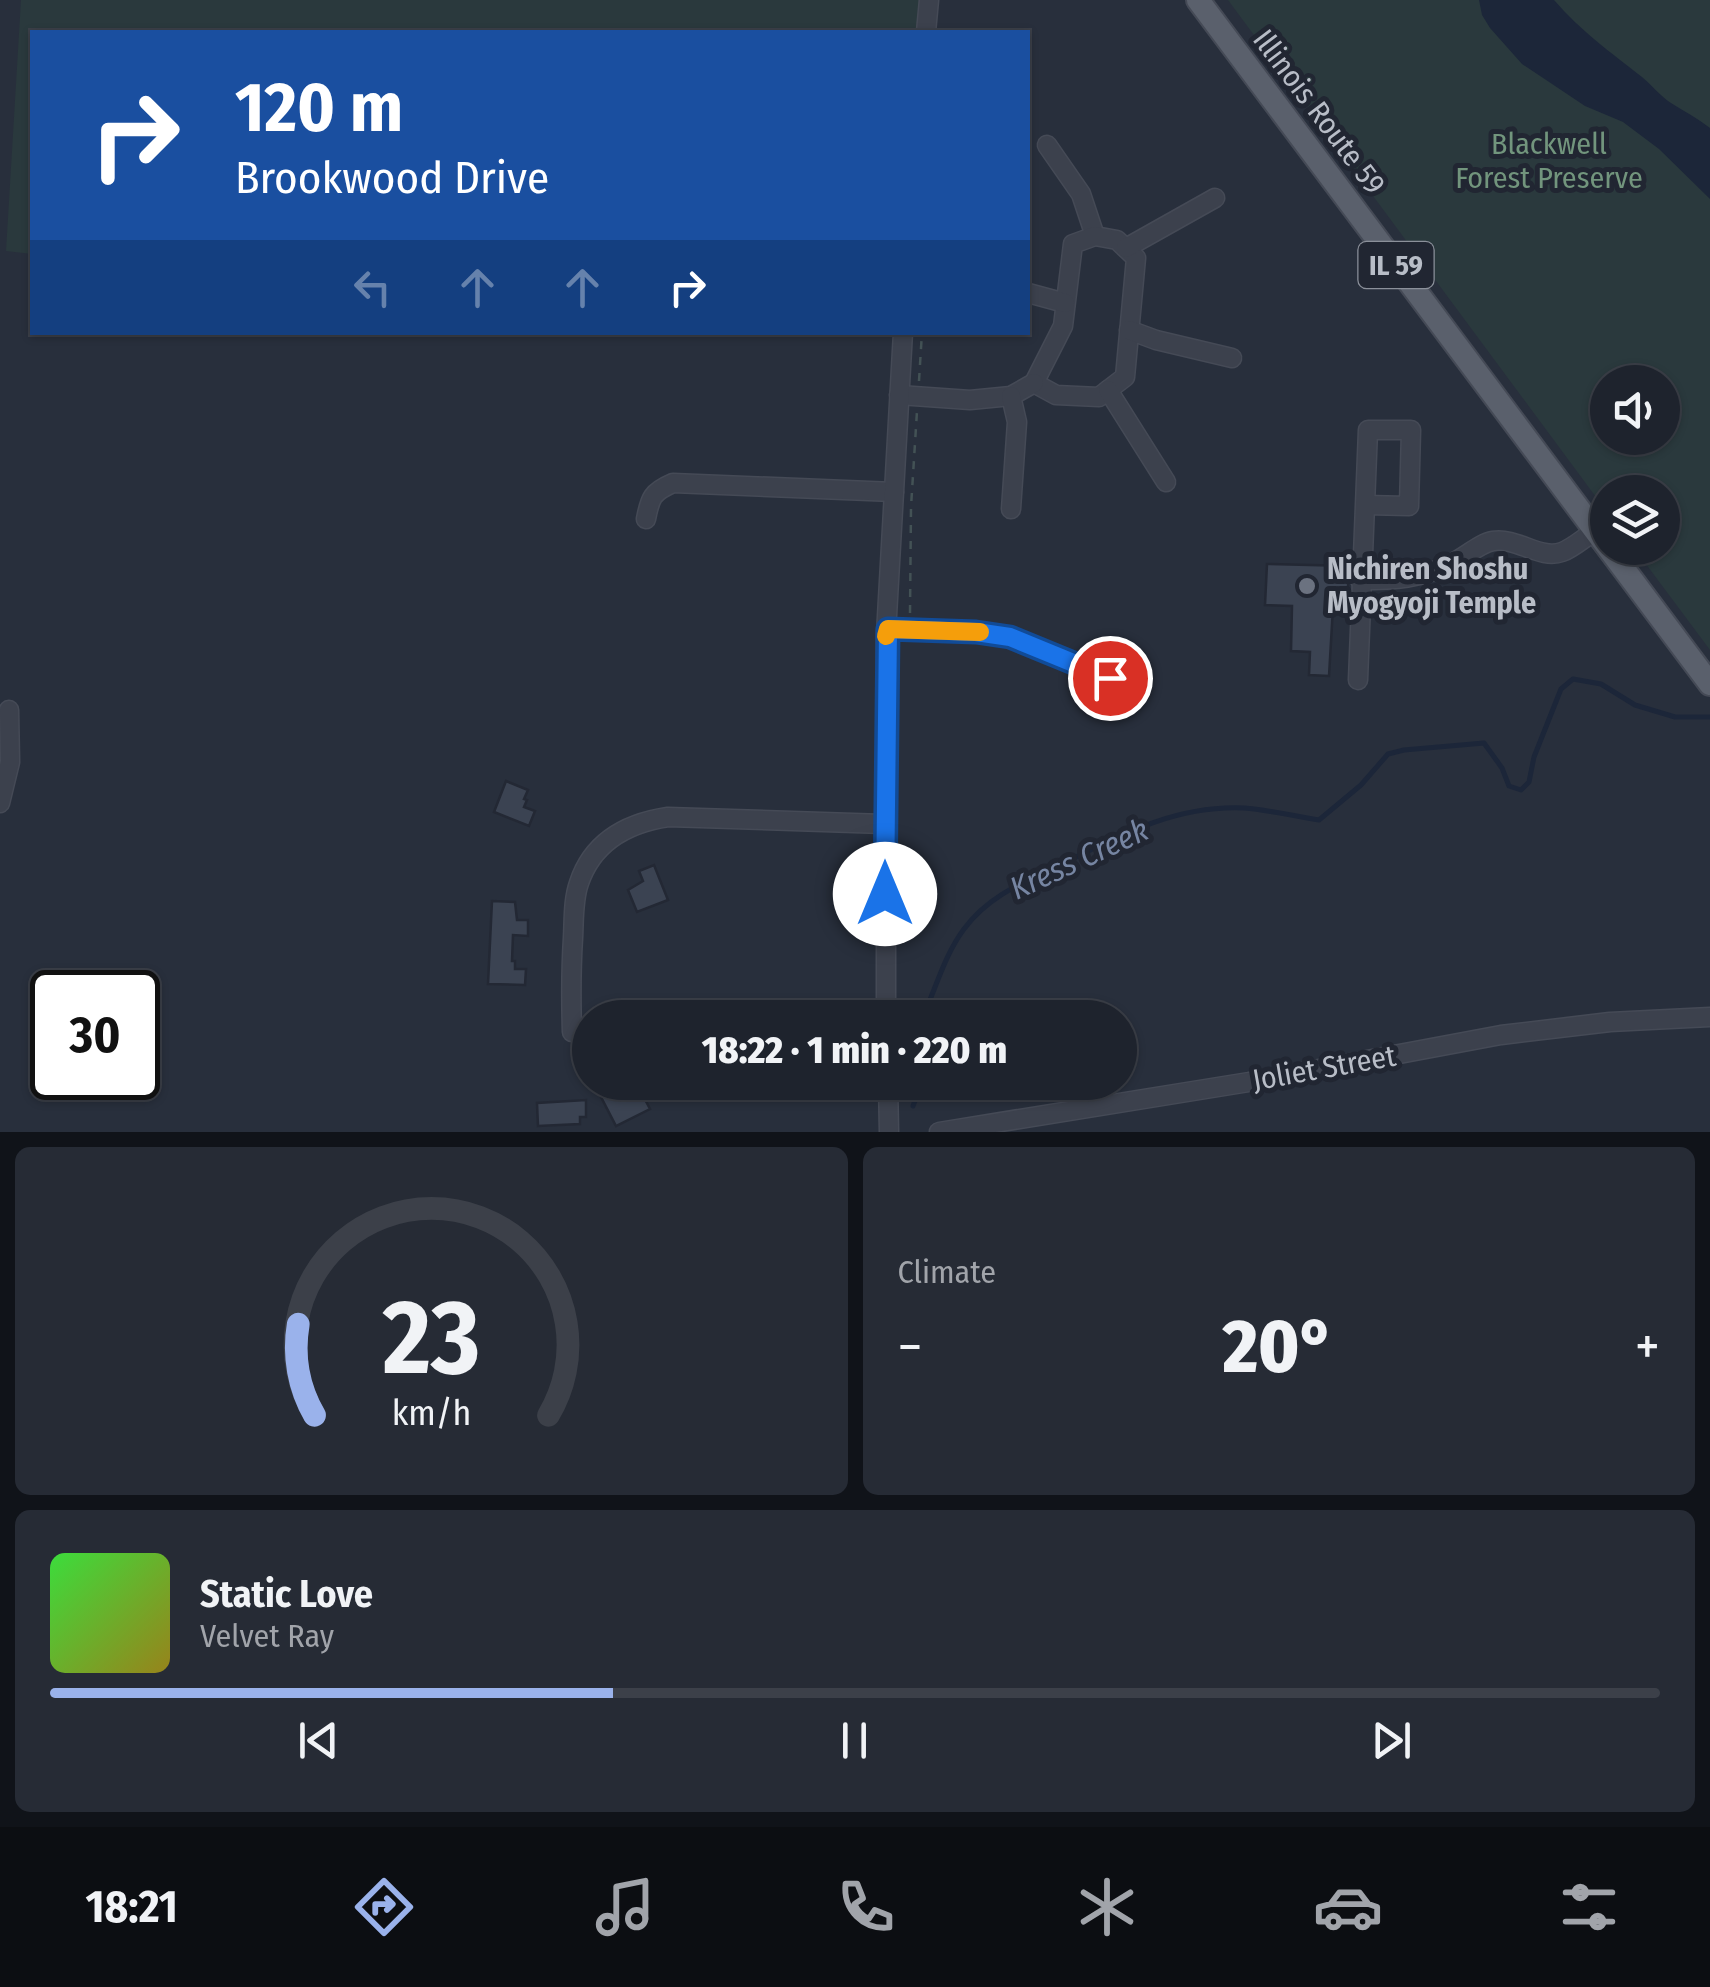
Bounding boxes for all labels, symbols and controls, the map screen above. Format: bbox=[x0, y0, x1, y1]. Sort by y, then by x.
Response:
street label: Illinois Route 59 bbox=[1245, 23, 1393, 201]
text: 120 m bbox=[235, 66, 403, 150]
icon: right bbox=[70, 70, 200, 200]
park label: Blackwell Forest Preserve bbox=[1455, 126, 1643, 196]
text: Brookwood Drive bbox=[235, 151, 549, 205]
road number: IL 59 bbox=[1358, 242, 1434, 288]
icon: left bbox=[345, 260, 400, 315]
icon: ahead bbox=[450, 260, 505, 315]
icon: ahead bbox=[555, 260, 610, 315]
icon: right bbox=[660, 260, 715, 315]
map controls bbox=[1590, 365, 1680, 565]
button: sound bbox=[1590, 365, 1680, 455]
button: layers bbox=[1590, 475, 1680, 565]
place label: Nichiren Shoshu Myogyoji Temple bbox=[1327, 551, 1536, 621]
marker: Nichiren Shoshu Myogyoji Temple bbox=[1296, 575, 1318, 597]
pin bbox=[1068, 636, 1153, 721]
icon: arrive bbox=[1083, 651, 1138, 706]
water label: Kress Creek bbox=[1004, 810, 1154, 908]
position arrow bbox=[833, 842, 937, 946]
speed limit sign: 30 bbox=[30, 970, 160, 1100]
text: 18:22 · 1 min · 220 m bbox=[702, 1027, 1007, 1073]
street label: Joliet Street bbox=[1250, 1038, 1399, 1098]
text: Climate bbox=[898, 1253, 996, 1291]
text: 23 bbox=[382, 1276, 480, 1401]
text: 20° bbox=[1223, 1302, 1335, 1392]
text: − bbox=[898, 1314, 922, 1380]
text: + bbox=[1635, 1314, 1660, 1380]
text: km/h bbox=[391, 1392, 471, 1434]
text: Static Love bbox=[200, 1571, 373, 1617]
text: Velvet Ray bbox=[200, 1617, 334, 1655]
icon: previous bbox=[291, 1713, 346, 1768]
icon: pause bbox=[827, 1713, 882, 1768]
icon: next bbox=[1364, 1713, 1419, 1768]
icon: directions bbox=[349, 1872, 419, 1942]
icon: music bbox=[590, 1872, 660, 1942]
icon: phone bbox=[831, 1872, 901, 1942]
icon: climate bbox=[1072, 1872, 1142, 1942]
icon: car bbox=[1313, 1872, 1383, 1942]
icon: filters bbox=[1554, 1872, 1624, 1942]
text: 18:21 bbox=[86, 1880, 178, 1934]

